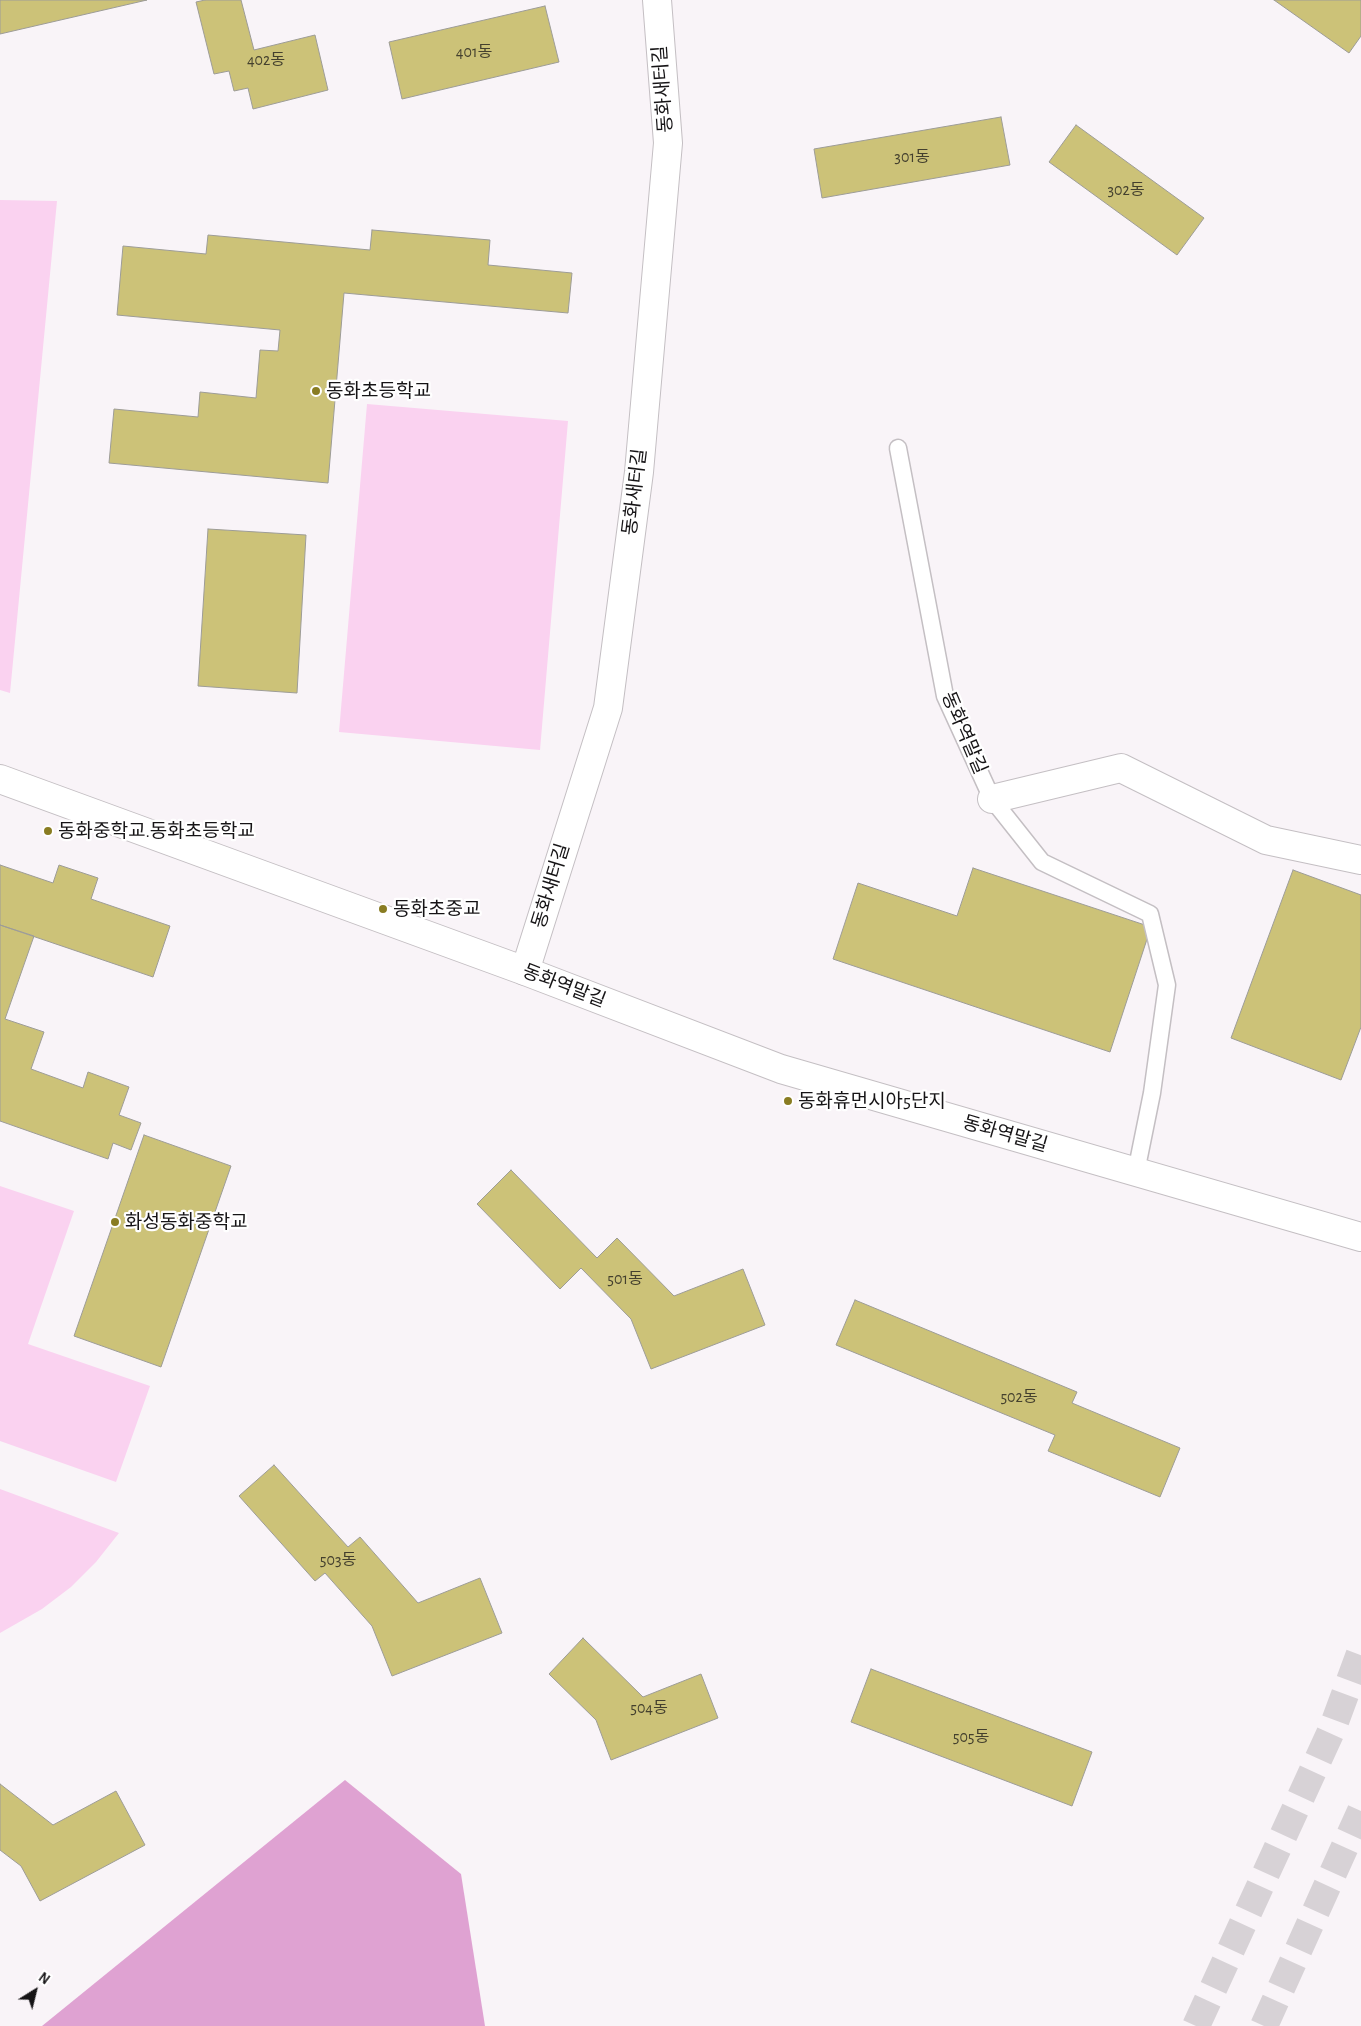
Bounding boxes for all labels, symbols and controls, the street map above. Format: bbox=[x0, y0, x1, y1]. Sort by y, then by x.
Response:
house number: 401동 bbox=[456, 42, 492, 62]
street label: 동화새터길 bbox=[649, 45, 677, 133]
house number: 402동 bbox=[247, 50, 285, 70]
house number: 301동 bbox=[894, 147, 930, 167]
house number: 302동 bbox=[1107, 180, 1145, 200]
place label: 동화초등학교 bbox=[326, 380, 431, 402]
marker: 동화초등학교 bbox=[310, 385, 322, 397]
street label: 동화새터길 bbox=[618, 447, 652, 537]
street label: 동화역말길 bbox=[936, 688, 992, 778]
place label: 동화중학교.동화초등학교 bbox=[58, 820, 255, 842]
marker: 동화중학교.동화초등학교 bbox=[42, 825, 54, 837]
street label: 동화새터길 bbox=[527, 841, 575, 931]
place label: 동화초중교 bbox=[393, 898, 480, 920]
marker: 동화초중교 bbox=[377, 903, 389, 915]
street label: 동화역말길 bbox=[519, 960, 609, 1012]
place label: 동화휴먼시아5단지 bbox=[798, 1090, 946, 1112]
marker: 동화휴먼시아5단지 bbox=[782, 1095, 794, 1107]
street label: 동화역말길 bbox=[960, 1111, 1050, 1157]
place label: 화성동화중학교 bbox=[125, 1211, 247, 1233]
marker: 화성동화중학교 bbox=[109, 1216, 121, 1228]
house number: 501동 bbox=[607, 1269, 643, 1289]
house number: 502동 bbox=[1000, 1387, 1038, 1407]
house number: 503동 bbox=[320, 1550, 356, 1570]
house number: 504동 bbox=[630, 1698, 668, 1718]
house number: 505동 bbox=[953, 1727, 989, 1747]
north arrow bbox=[10, 1966, 60, 2016]
text: N bbox=[36, 1970, 52, 1987]

